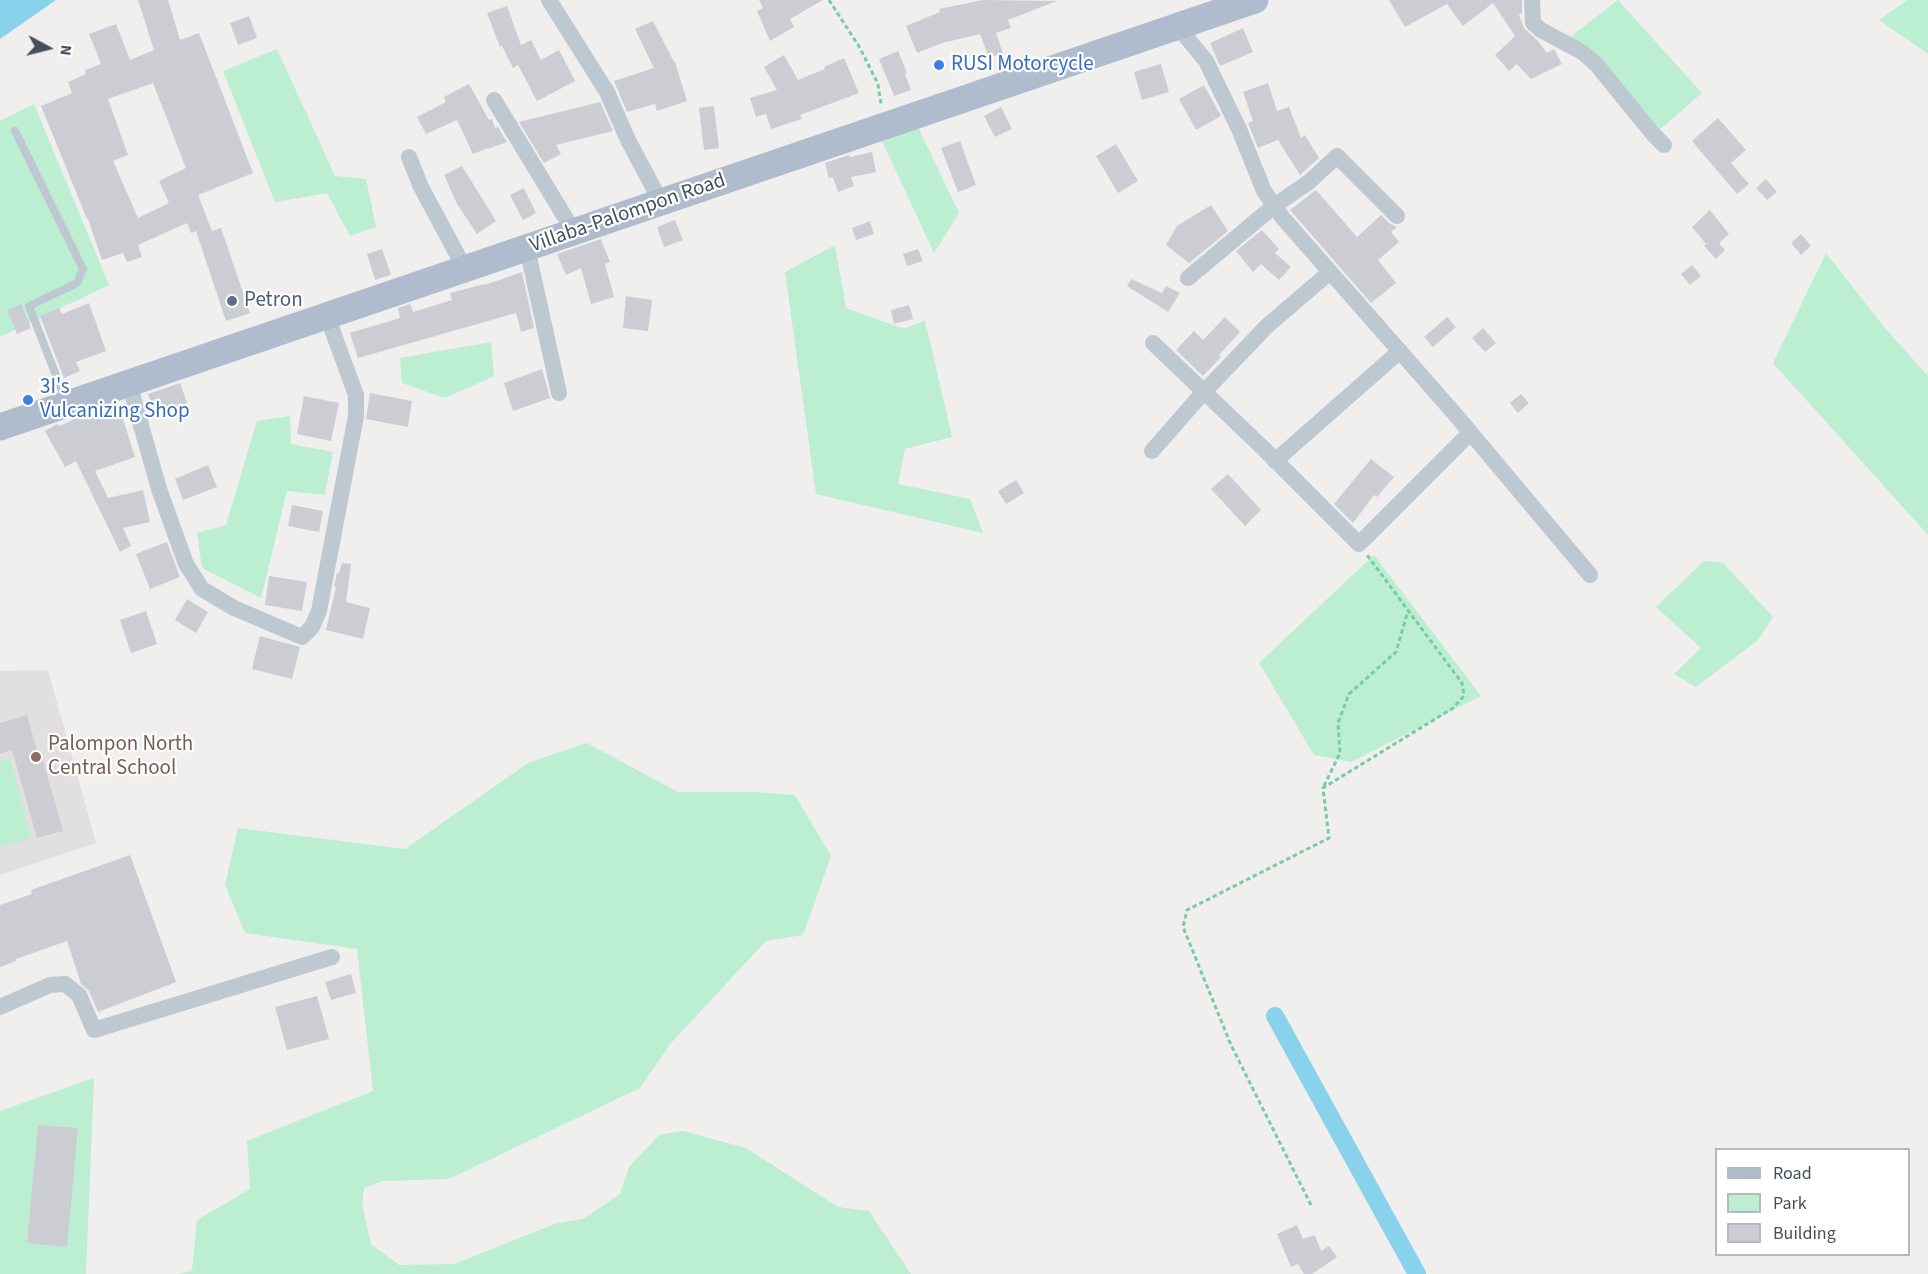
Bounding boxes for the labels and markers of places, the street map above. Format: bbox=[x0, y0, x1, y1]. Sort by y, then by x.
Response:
place label: RUSI Motorcycle bbox=[951, 52, 1094, 78]
marker: RUSI Motorcycle bbox=[932, 58, 946, 72]
place label: Petron bbox=[244, 288, 303, 314]
marker: Petron bbox=[225, 294, 239, 308]
place label: 3I's Vulcanizing Shop bbox=[40, 375, 190, 425]
marker: 3I's Vulcanizing Shop bbox=[21, 393, 35, 407]
place label: Palompon North Central School bbox=[48, 732, 193, 782]
marker: Palompon North Central School bbox=[29, 750, 43, 764]

